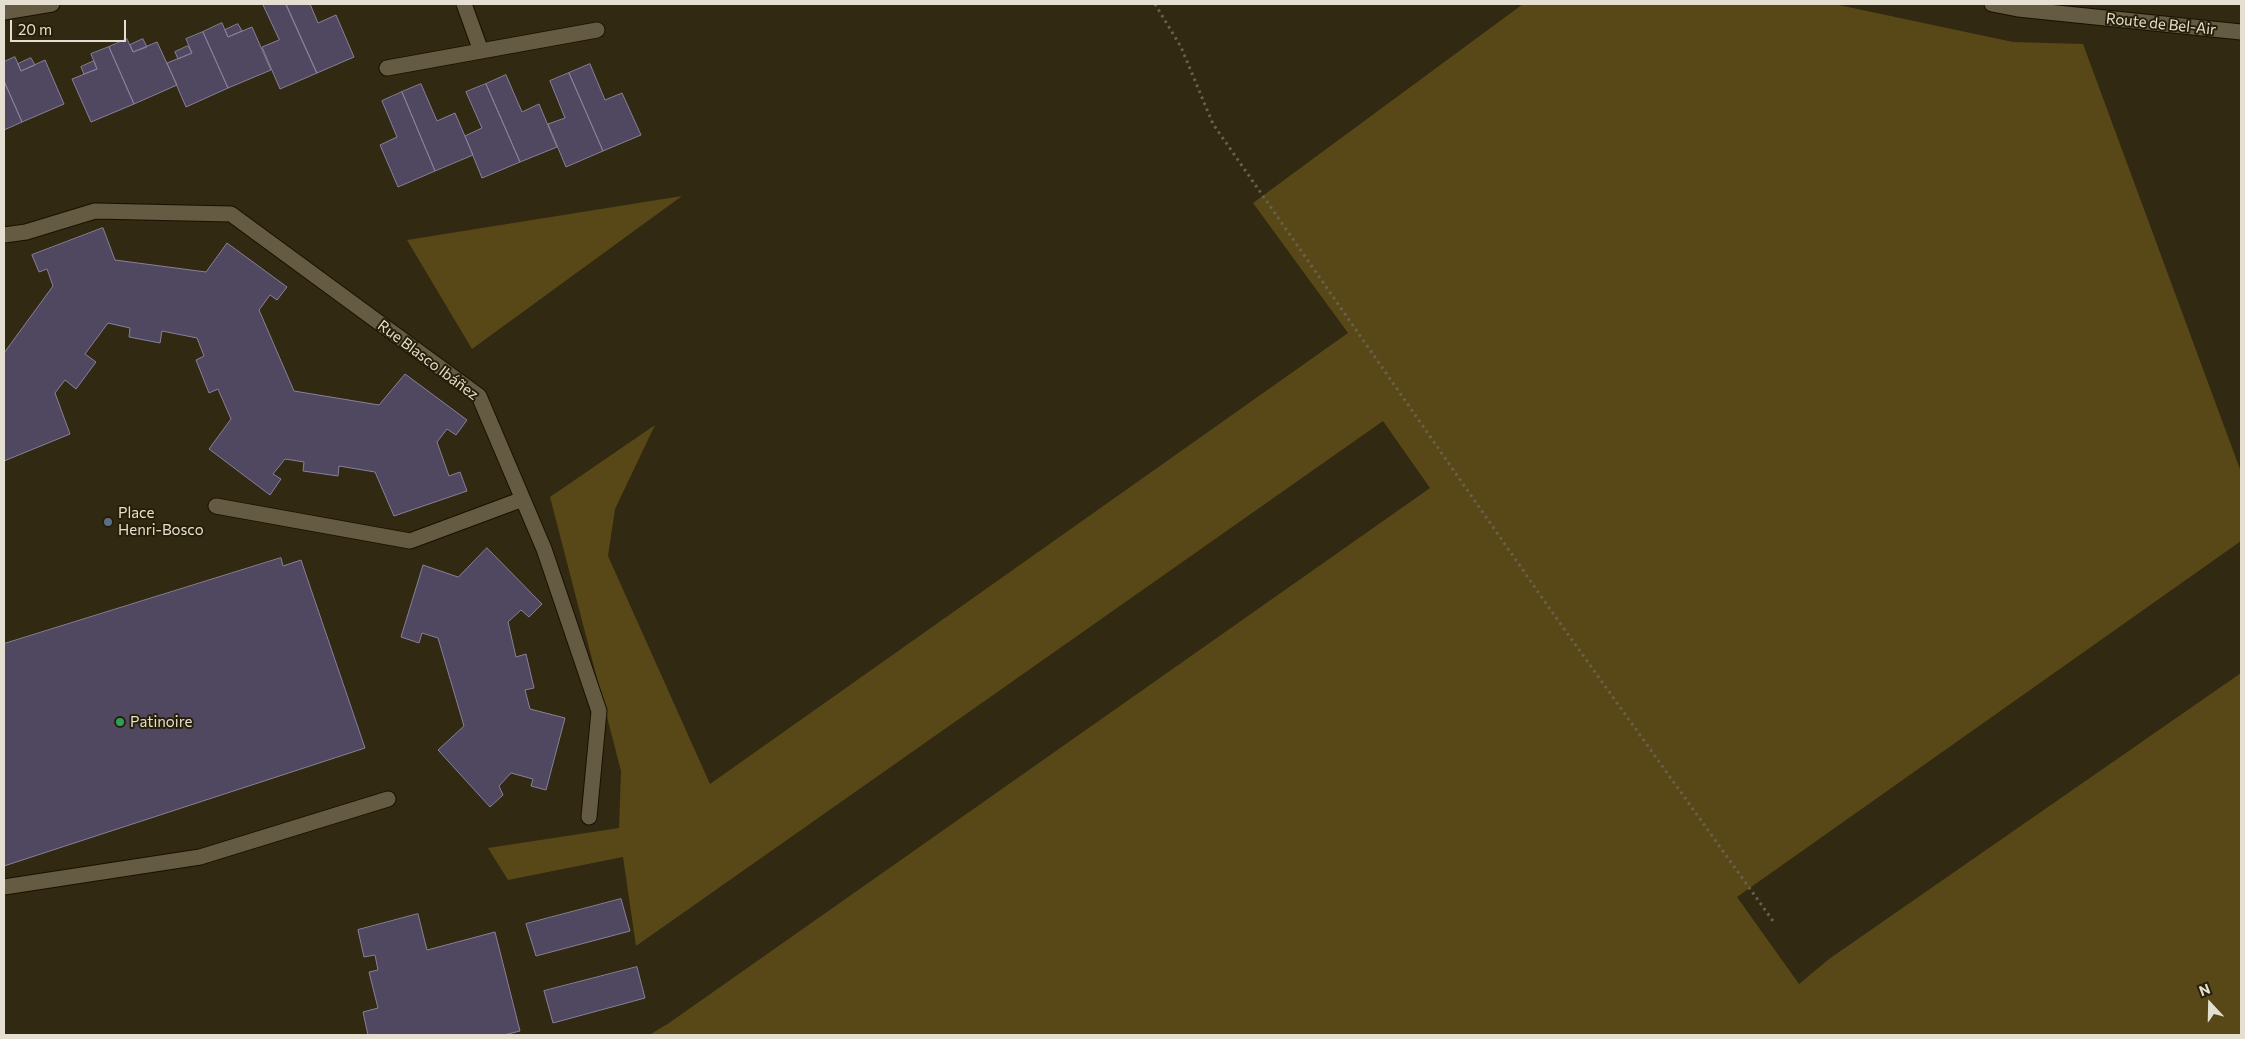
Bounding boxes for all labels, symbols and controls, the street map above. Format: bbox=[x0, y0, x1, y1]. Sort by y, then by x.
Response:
street label: Route de Bel-Air bbox=[2105, 9, 2217, 39]
scale bar bbox=[12, 10, 129, 42]
text: 20 m bbox=[18, 20, 52, 38]
street label: Rue Blasco Ibáñez bbox=[374, 316, 482, 404]
place label: Place Henri-Bosco bbox=[118, 504, 204, 539]
marker: Place Henri-Bosco bbox=[102, 516, 114, 528]
place label: Patinoire bbox=[130, 713, 192, 731]
marker: Patinoire bbox=[114, 716, 126, 728]
north arrow bbox=[2185, 979, 2235, 1029]
text: N bbox=[2196, 980, 2212, 999]

